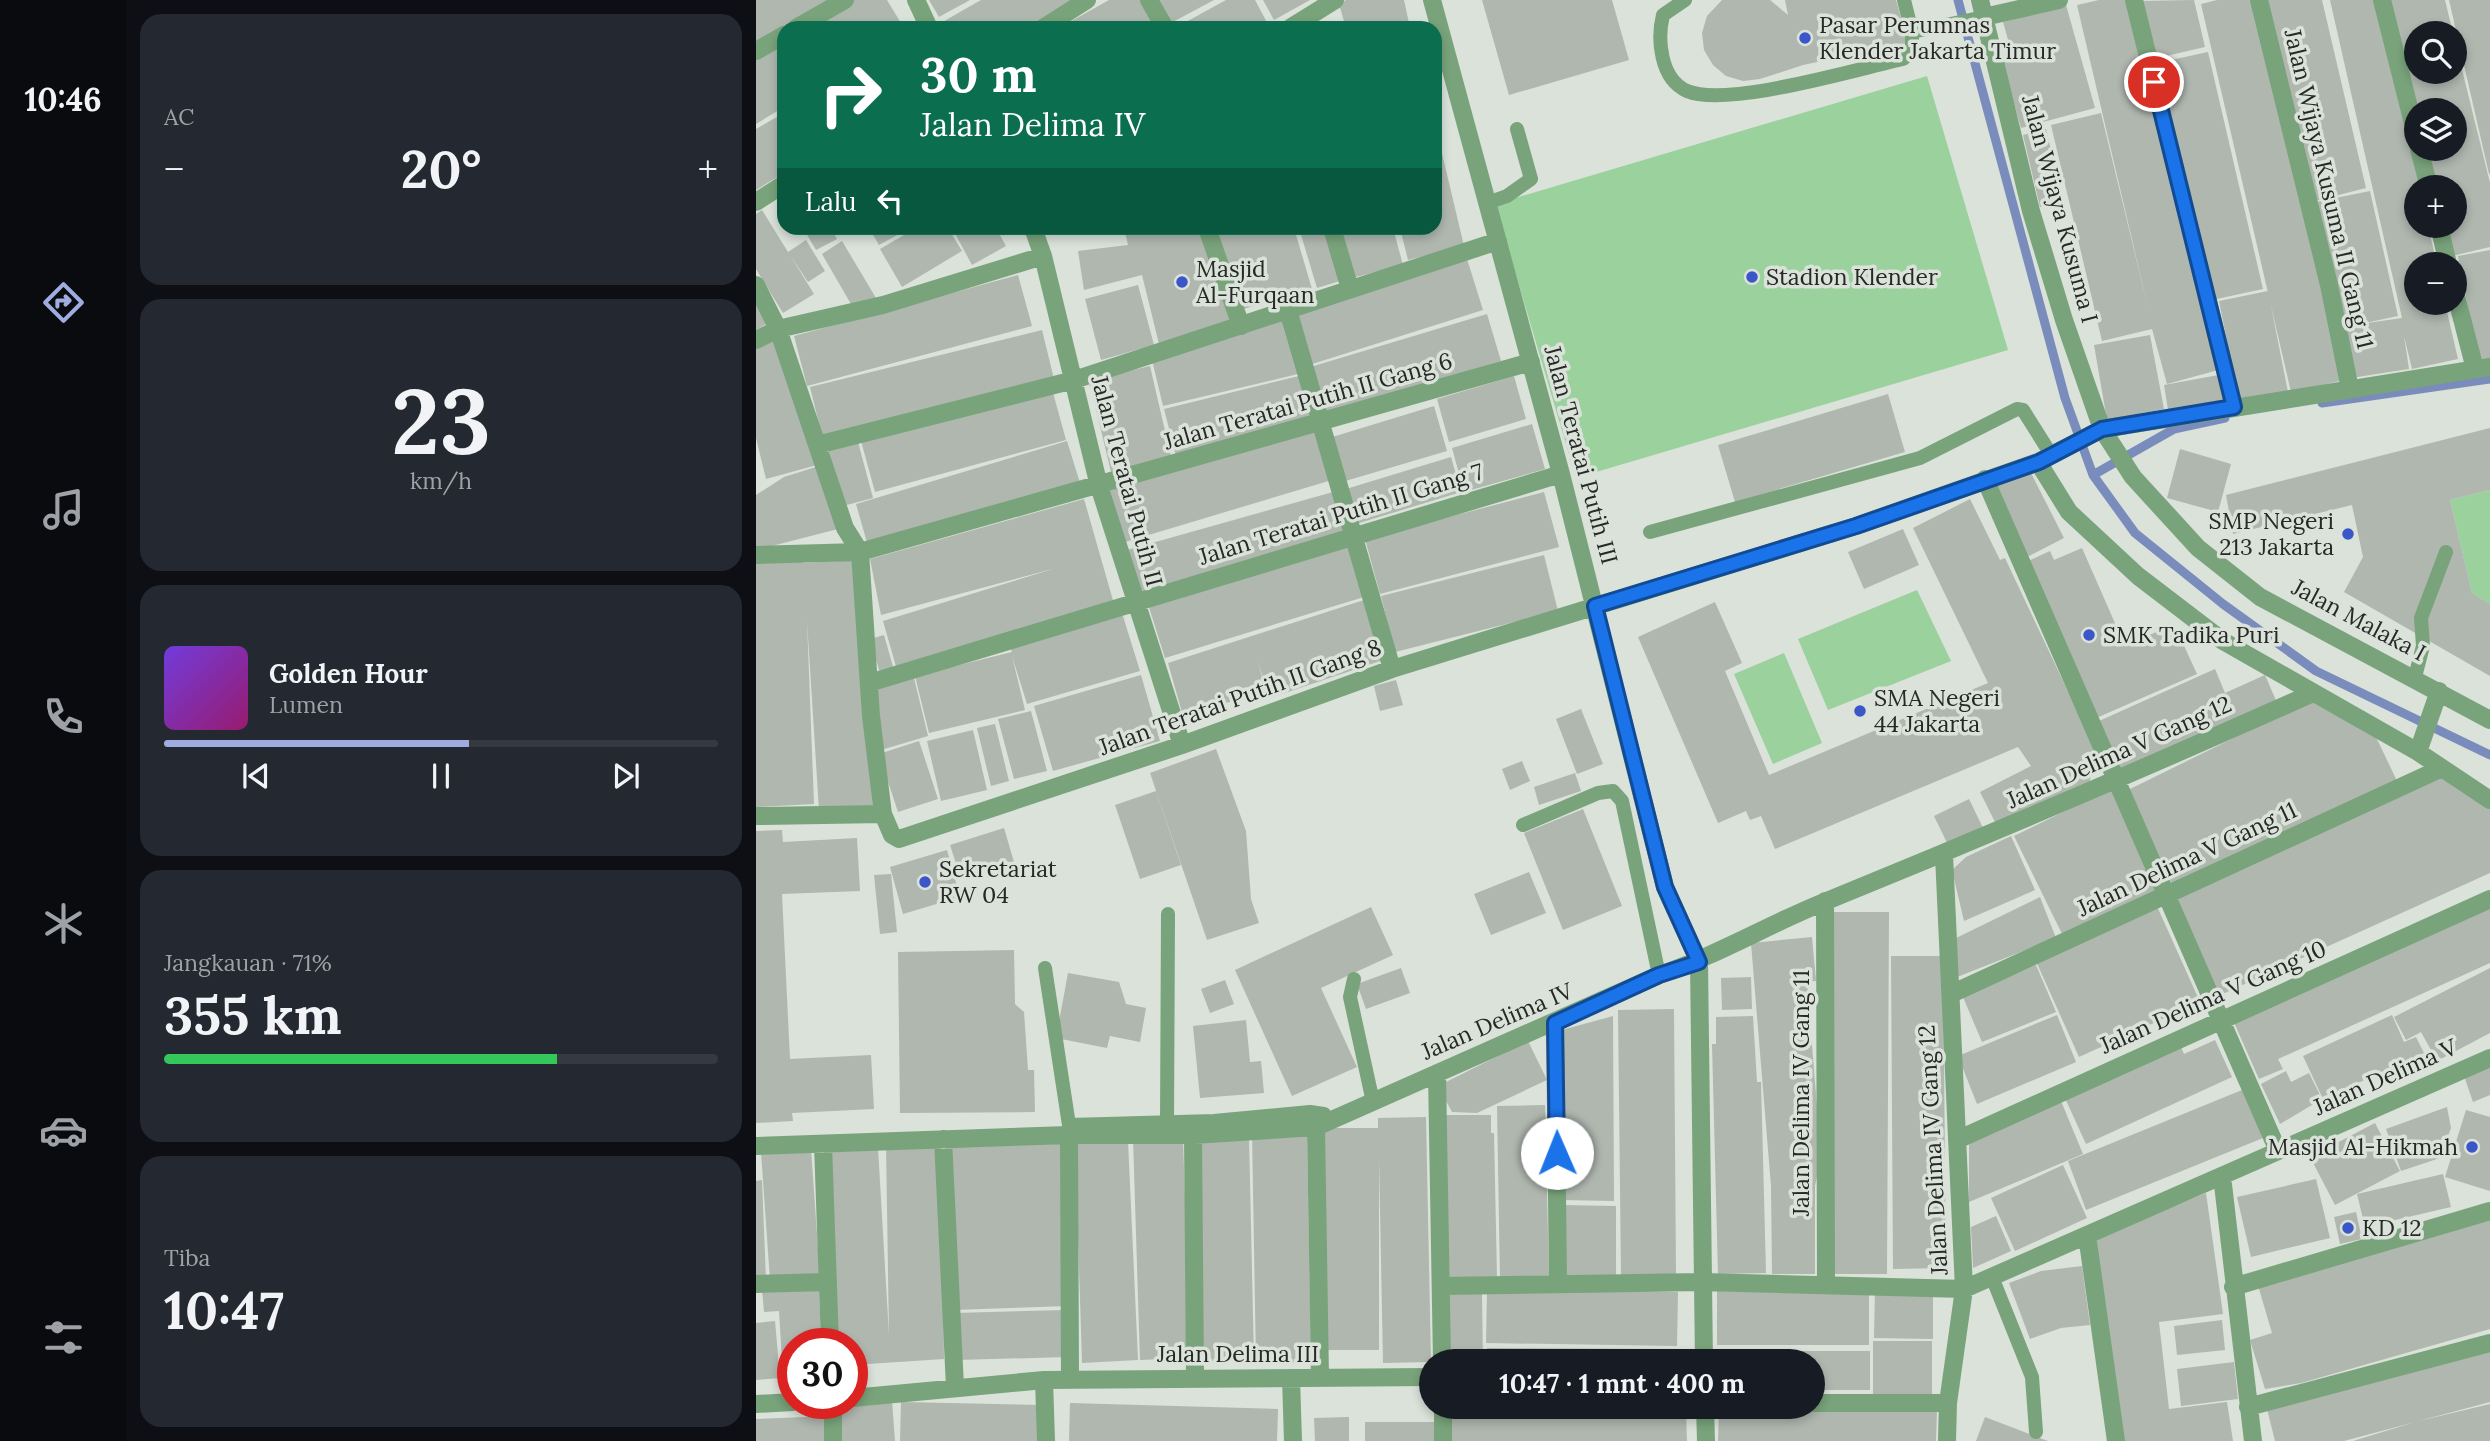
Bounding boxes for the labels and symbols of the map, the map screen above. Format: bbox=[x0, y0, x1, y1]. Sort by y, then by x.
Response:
place label: Pasar Perumnas Klender Jakarta Timur bbox=[1819, 10, 2056, 65]
street label: Jalan Wijaya Kusuma II Gang 11 bbox=[2278, 25, 2380, 352]
marker: Pasar Perumnas Klender Jakarta Timur bbox=[1797, 30, 1813, 46]
pin bbox=[2124, 52, 2184, 112]
street label: Jalan Wijaya Kusuma I bbox=[2016, 91, 2105, 326]
place label: Masjid Al-Furqaan bbox=[1195, 254, 1314, 309]
place label: Stadion Klender bbox=[1766, 262, 1938, 291]
marker: Stadion Klender bbox=[1744, 269, 1760, 285]
marker: Masjid Al-Furqaan bbox=[1174, 274, 1190, 290]
street label: Jalan Teratai Putih III bbox=[1538, 341, 1625, 567]
street label: Jalan Teratai Putih II Gang 6 bbox=[1159, 345, 1455, 456]
street label: Jalan Teratai Putih II bbox=[1085, 371, 1170, 590]
street label: Jalan Teratai Putih II Gang 7 bbox=[1194, 456, 1487, 571]
place label: SMP Negeri 213 Jakarta bbox=[2209, 506, 2334, 561]
marker: SMP Negeri 213 Jakarta bbox=[2340, 526, 2356, 542]
street label: Jalan Malaka I bbox=[2287, 572, 2431, 667]
place label: SMK Tadika Puri bbox=[2103, 620, 2280, 649]
marker: SMK Tadika Puri bbox=[2081, 627, 2097, 643]
street label: Jalan Teratai Putih II Gang 8 bbox=[1094, 632, 1385, 762]
place label: SMA Negeri 44 Jakarta bbox=[1874, 683, 2000, 738]
street label: Jalan Delima V Gang 12 bbox=[2001, 689, 2236, 815]
marker: SMA Negeri 44 Jakarta bbox=[1852, 703, 1868, 719]
street label: Jalan Delima V Gang 11 bbox=[2071, 795, 2301, 923]
place label: Sekretariat RW 04 bbox=[939, 854, 1057, 909]
marker: Sekretariat RW 04 bbox=[917, 874, 933, 890]
street label: Jalan Delima V Gang 10 bbox=[2094, 934, 2331, 1060]
street label: Jalan Delima IV Gang 11 bbox=[1786, 970, 1815, 1217]
street label: Jalan Delima IV bbox=[1416, 975, 1578, 1066]
street label: Jalan Delima IV Gang 12 bbox=[1911, 1024, 1954, 1277]
street label: Jalan Delima V bbox=[2308, 1032, 2462, 1122]
position arrow bbox=[1520, 1116, 1594, 1190]
place label: Masjid Al-Hikmah bbox=[2268, 1132, 2458, 1161]
marker: Masjid Al-Hikmah bbox=[2464, 1139, 2480, 1155]
place label: KD 12 bbox=[2362, 1213, 2422, 1242]
marker: KD 12 bbox=[2340, 1220, 2356, 1236]
speed limit sign: 30 bbox=[777, 1328, 868, 1419]
street label: Jalan Delima III bbox=[1156, 1339, 1319, 1368]

